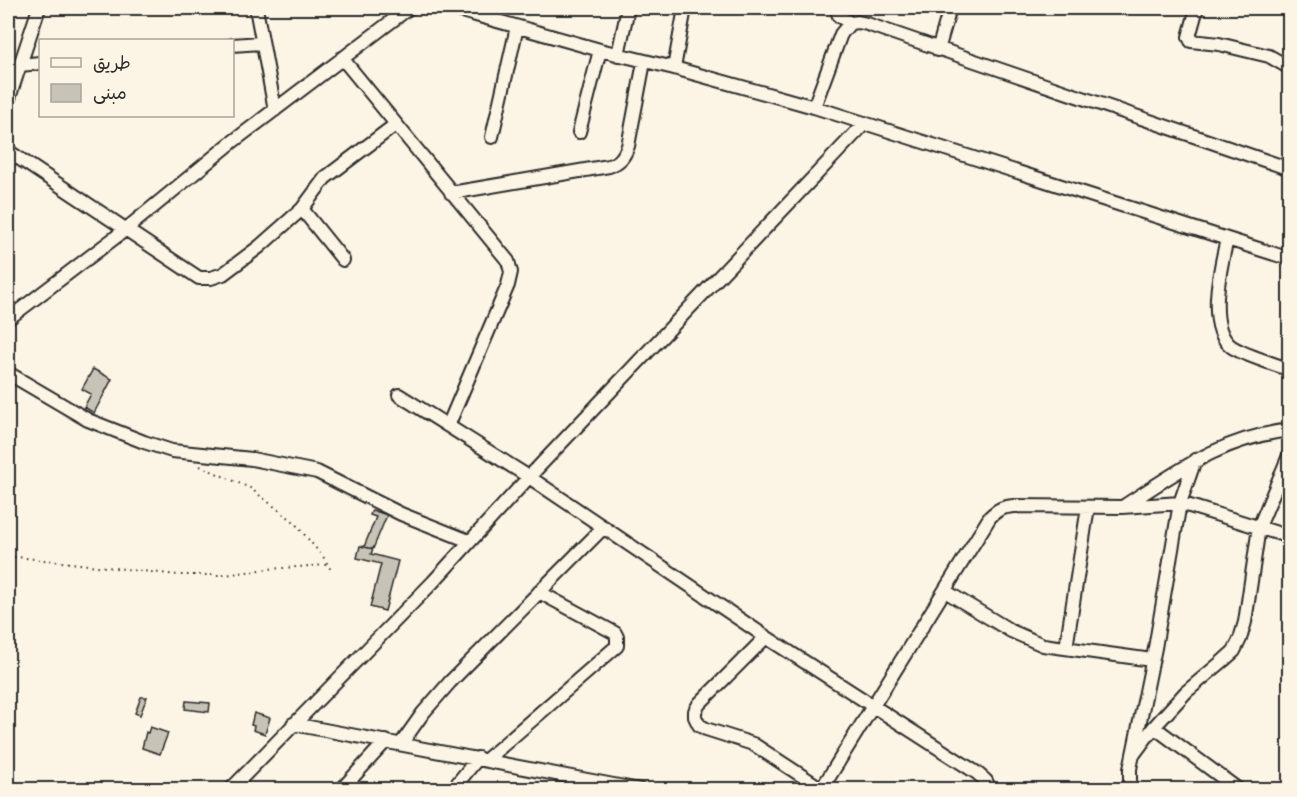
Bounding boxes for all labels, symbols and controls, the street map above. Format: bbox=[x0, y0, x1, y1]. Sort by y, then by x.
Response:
legend bbox=[39, 39, 234, 117]
text: طريق bbox=[93, 52, 131, 74]
text: مبنى bbox=[93, 82, 127, 104]

